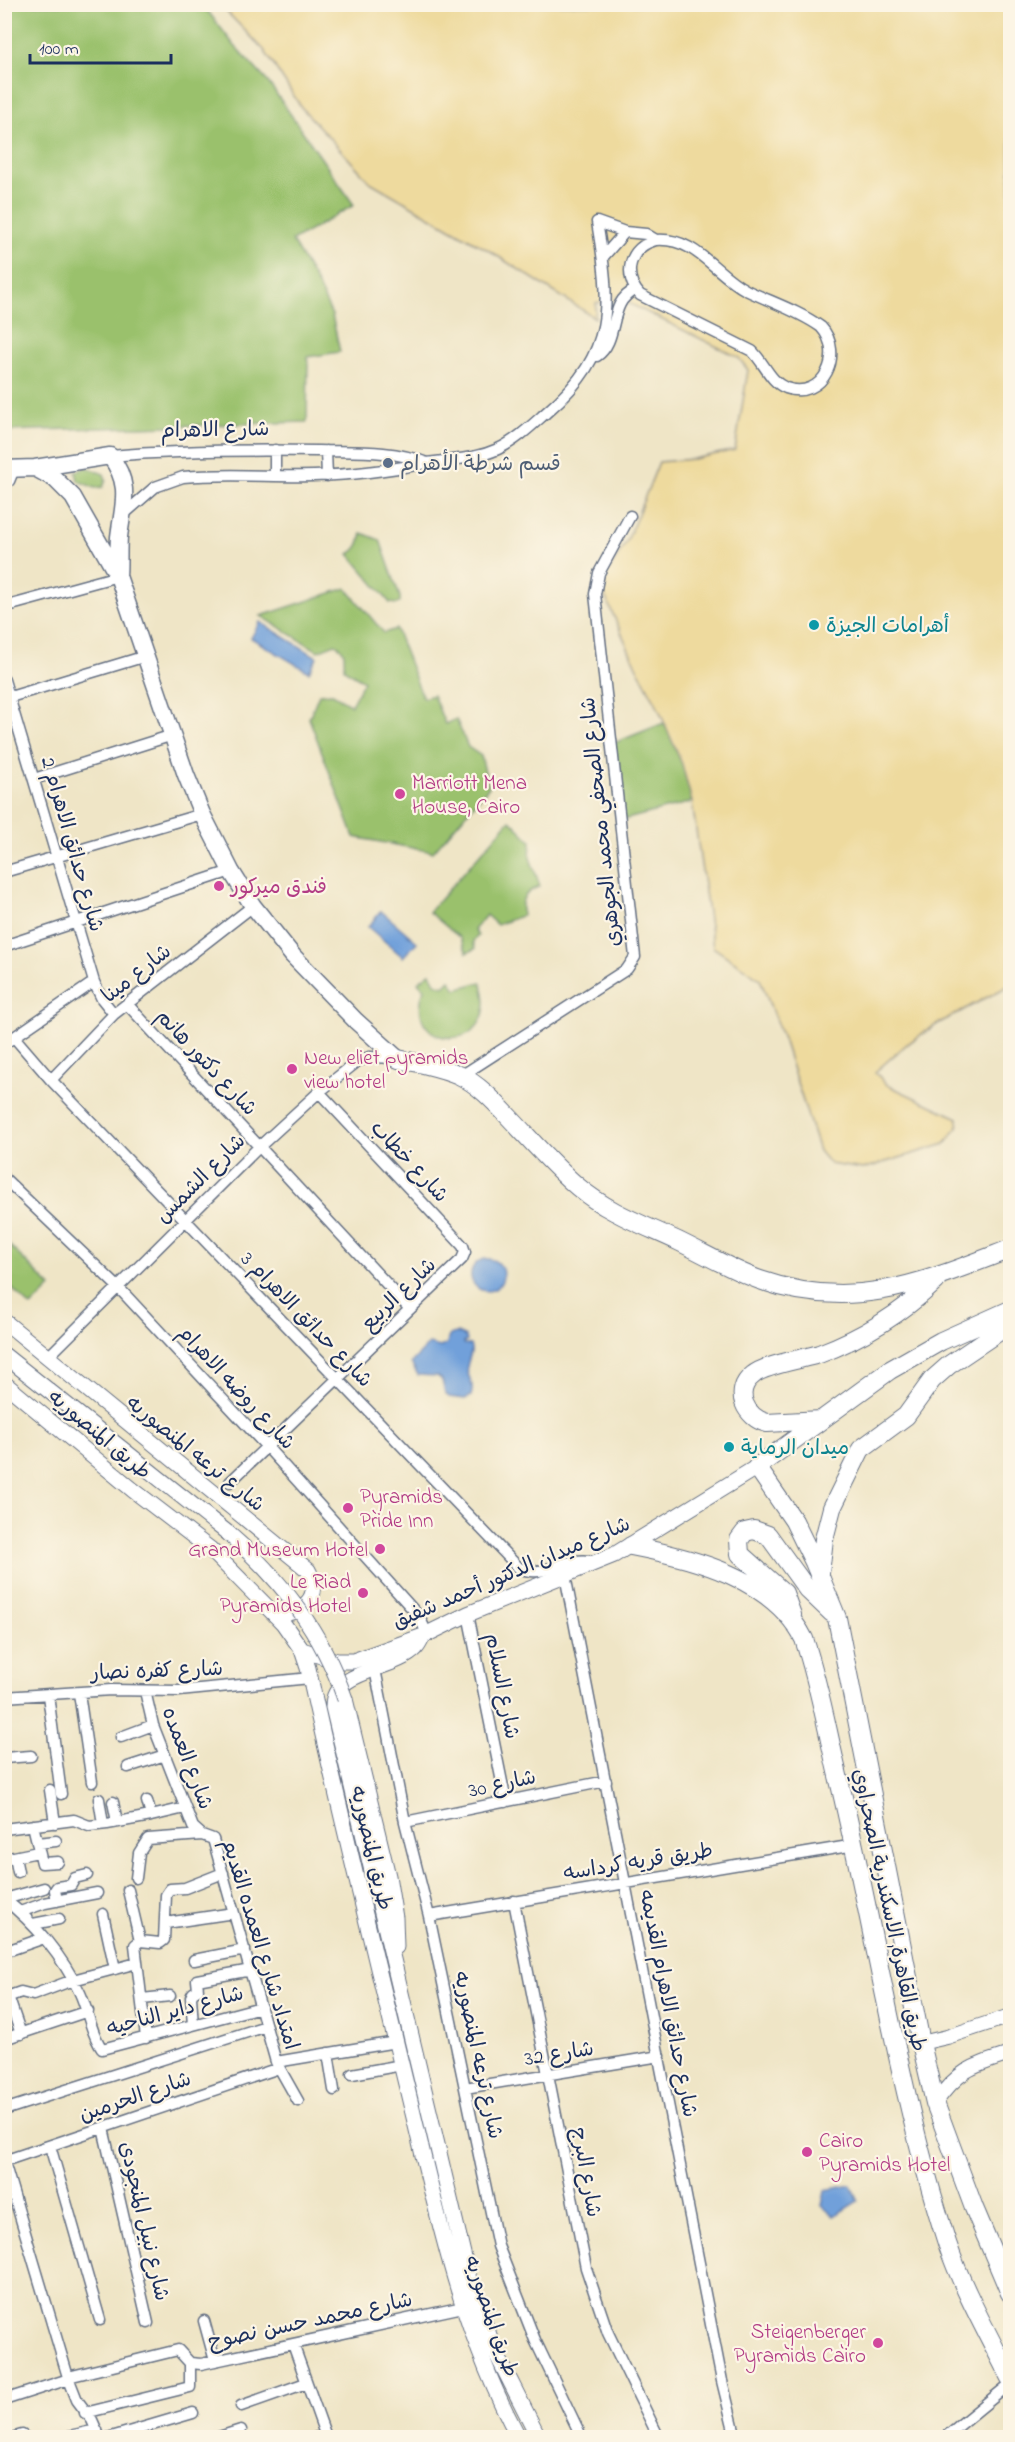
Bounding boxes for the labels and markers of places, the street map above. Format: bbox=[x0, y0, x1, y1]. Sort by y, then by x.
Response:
place label: قسم شرطة الأهرام bbox=[400, 449, 561, 480]
marker: قسم شرطة الأهرام bbox=[381, 456, 395, 470]
place label: أهرامات الجيزة bbox=[826, 612, 949, 642]
marker: أهرامات الجيزة bbox=[807, 618, 821, 632]
place label: Marriott Mena House, Cairo bbox=[412, 769, 527, 823]
marker: Marriott Mena House, Cairo bbox=[393, 787, 407, 801]
place label: فندق ميركور bbox=[229, 873, 327, 903]
marker: فندق ميركور bbox=[212, 879, 226, 893]
place label: New eliet pyramids view hotel bbox=[304, 1044, 469, 1098]
marker: New eliet pyramids view hotel bbox=[285, 1062, 299, 1076]
place label: ميدان الرماية bbox=[741, 1434, 849, 1464]
marker: ميدان الرماية bbox=[722, 1440, 736, 1454]
place label: Pyramids Pride Inn bbox=[360, 1483, 443, 1537]
marker: Pyramids Pride Inn bbox=[341, 1501, 355, 1515]
place label: Grand Museum Hotel bbox=[188, 1536, 368, 1566]
marker: Grand Museum Hotel bbox=[373, 1542, 387, 1556]
place label: Le Riad Pyramids Hotel bbox=[220, 1568, 351, 1624]
marker: Le Riad Pyramids Hotel bbox=[356, 1586, 370, 1600]
place label: Cairo Pyramids Hotel bbox=[819, 2127, 950, 2183]
marker: Cairo Pyramids Hotel bbox=[800, 2145, 814, 2159]
place label: Steigenberger Pyramids Cairo bbox=[734, 2318, 866, 2374]
marker: Steigenberger Pyramids Cairo bbox=[871, 2336, 885, 2350]

